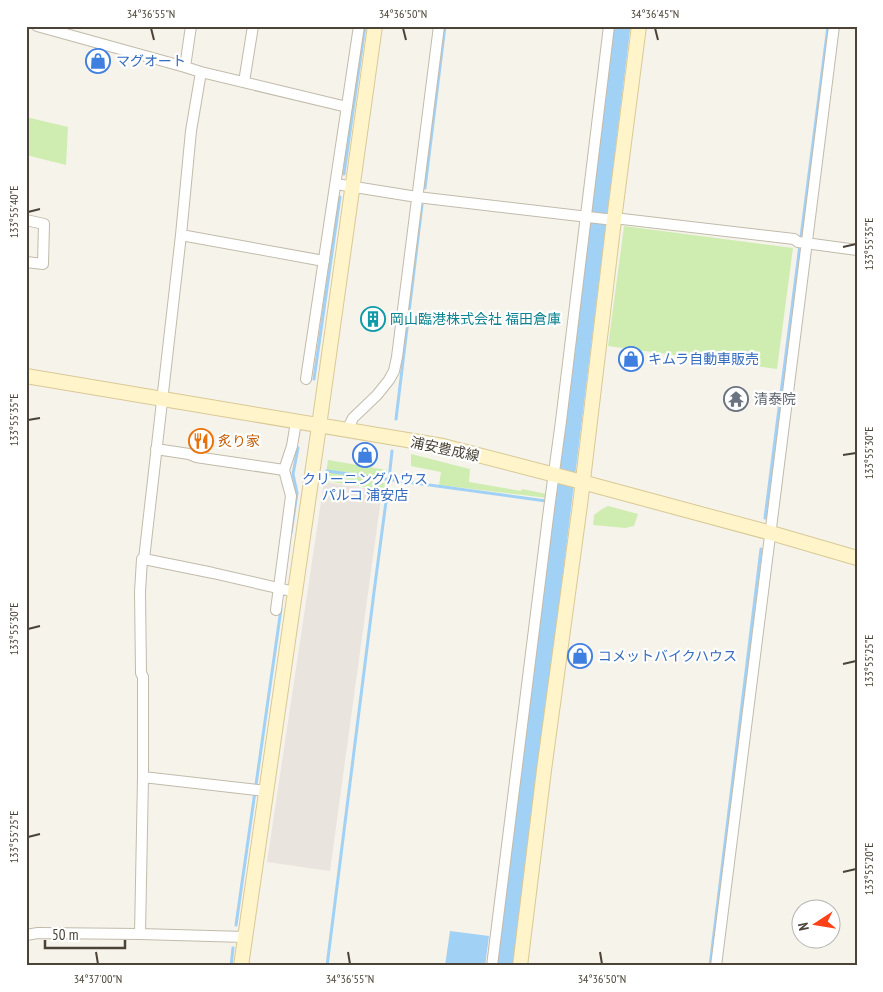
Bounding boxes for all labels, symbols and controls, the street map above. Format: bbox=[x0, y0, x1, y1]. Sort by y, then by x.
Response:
text: 34°36'55"N bbox=[127, 6, 175, 21]
text: 34°36'50"N bbox=[379, 6, 427, 21]
text: 34°36'45"N bbox=[631, 6, 679, 21]
shop icon: マグオート bbox=[85, 48, 111, 74]
place label: マグオート bbox=[116, 52, 186, 70]
text: 133°55'40"E bbox=[6, 186, 21, 238]
text: 133°55'35"E bbox=[861, 218, 876, 270]
building icon: 岡山臨港株式会社 福田倉庫 bbox=[360, 306, 386, 332]
place label: 岡山臨港株式会社 福田倉庫 bbox=[390, 310, 561, 328]
shop icon: キムラ自動車販売 bbox=[618, 346, 644, 372]
place label: キムラ自動車販売 bbox=[648, 350, 759, 368]
temple icon: 清泰院 bbox=[723, 386, 749, 412]
place label: 清泰院 bbox=[754, 390, 796, 408]
text: 133°55'35"E bbox=[6, 394, 21, 446]
text: 133°55'30"E bbox=[861, 427, 876, 479]
restaurant icon: 炙り家 bbox=[188, 428, 214, 454]
place label: 炙り家 bbox=[218, 432, 260, 450]
street label: 浦安豊成線 bbox=[409, 433, 481, 465]
shop icon: クリーニングハウス パルコ 浦安店 bbox=[352, 442, 378, 468]
place label: クリーニングハウス パルコ 浦安店 bbox=[302, 470, 428, 504]
text: 133°55'30"E bbox=[6, 603, 21, 655]
text: 133°55'25"E bbox=[861, 635, 876, 687]
shop icon: コメットバイクハウス bbox=[567, 643, 593, 669]
place label: コメットバイクハウス bbox=[598, 647, 737, 665]
text: 133°55'25"E bbox=[6, 811, 21, 863]
text: 133°55'20"E bbox=[861, 843, 876, 895]
north arrow bbox=[790, 900, 840, 950]
scale bar bbox=[45, 917, 125, 949]
text: N bbox=[794, 921, 813, 932]
text: 50 m bbox=[52, 925, 78, 944]
text: 34°37'00"N bbox=[74, 971, 122, 986]
text: 34°36'55"N bbox=[326, 971, 374, 986]
text: 34°36'50"N bbox=[578, 971, 626, 986]

